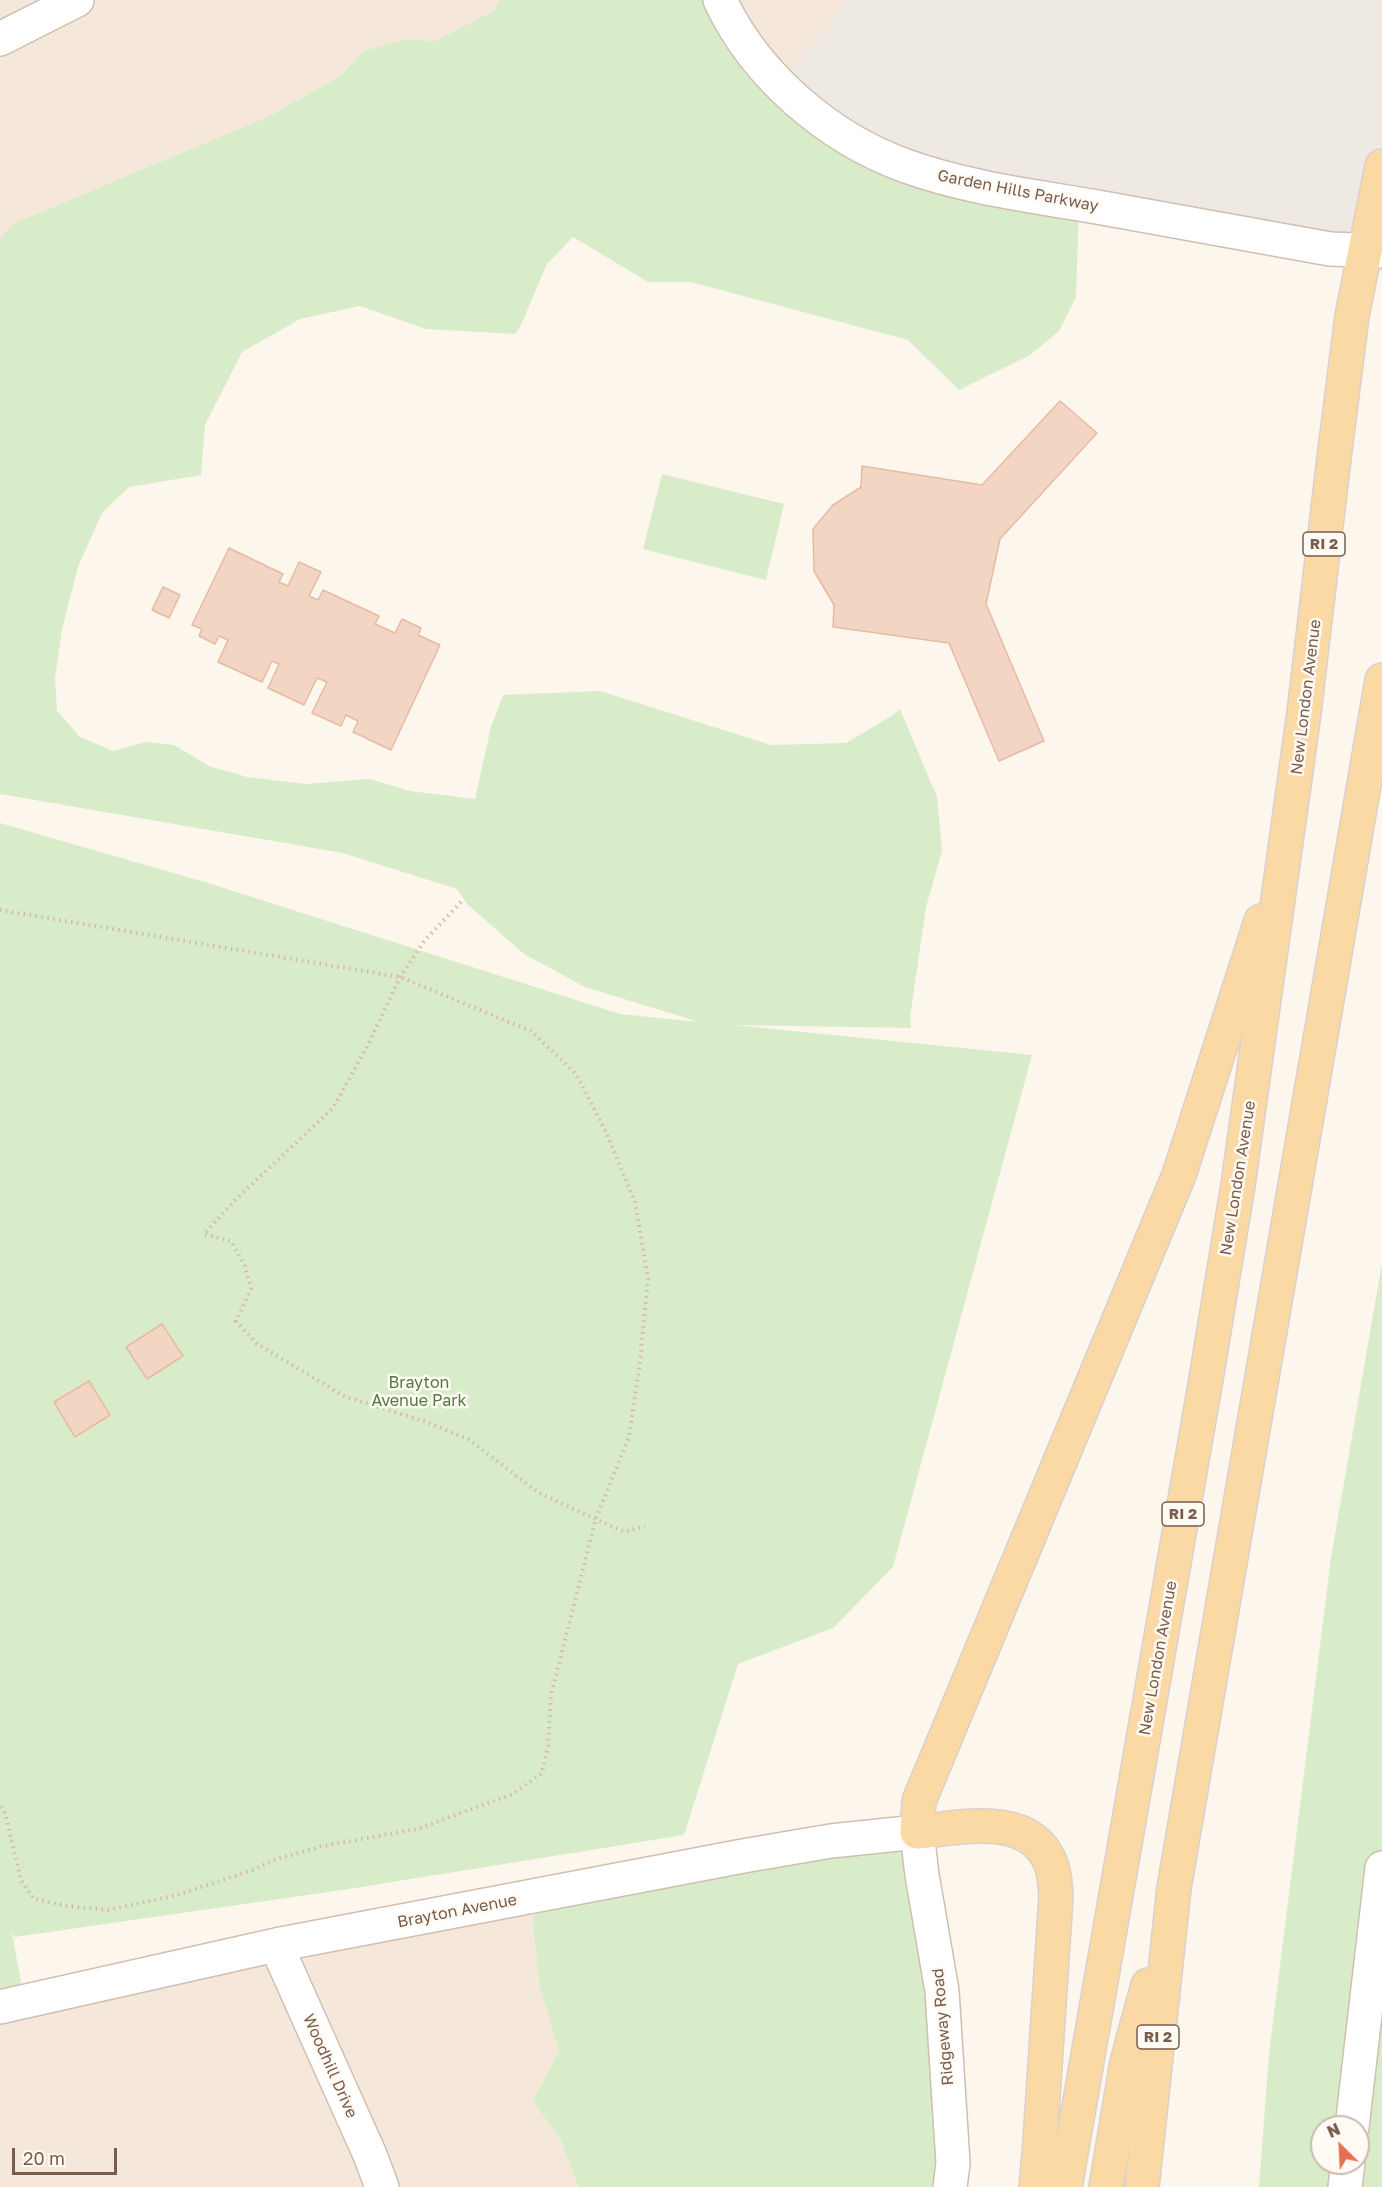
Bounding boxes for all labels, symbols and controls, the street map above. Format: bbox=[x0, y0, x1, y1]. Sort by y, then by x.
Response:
street label: Garden Hills Parkway bbox=[936, 166, 1100, 216]
road number: RI 2 bbox=[1303, 532, 1345, 556]
street label: New London Avenue bbox=[1287, 618, 1325, 776]
street label: New London Avenue bbox=[1216, 1099, 1260, 1257]
park label: Brayton Avenue Park bbox=[371, 1373, 467, 1411]
road number: RI 2 bbox=[1162, 1502, 1204, 1526]
street label: New London Avenue bbox=[1135, 1579, 1181, 1737]
street label: Brayton Avenue bbox=[396, 1890, 518, 1932]
street label: Ridgeway Road bbox=[928, 1968, 958, 2086]
street label: Woodhill Drive bbox=[298, 2011, 362, 2121]
road number: RI 2 bbox=[1137, 2025, 1179, 2049]
north arrow bbox=[1310, 2115, 1370, 2175]
text: N bbox=[1324, 2119, 1343, 2142]
scale bar bbox=[15, 2136, 120, 2174]
text: 20 m bbox=[23, 2147, 65, 2169]

